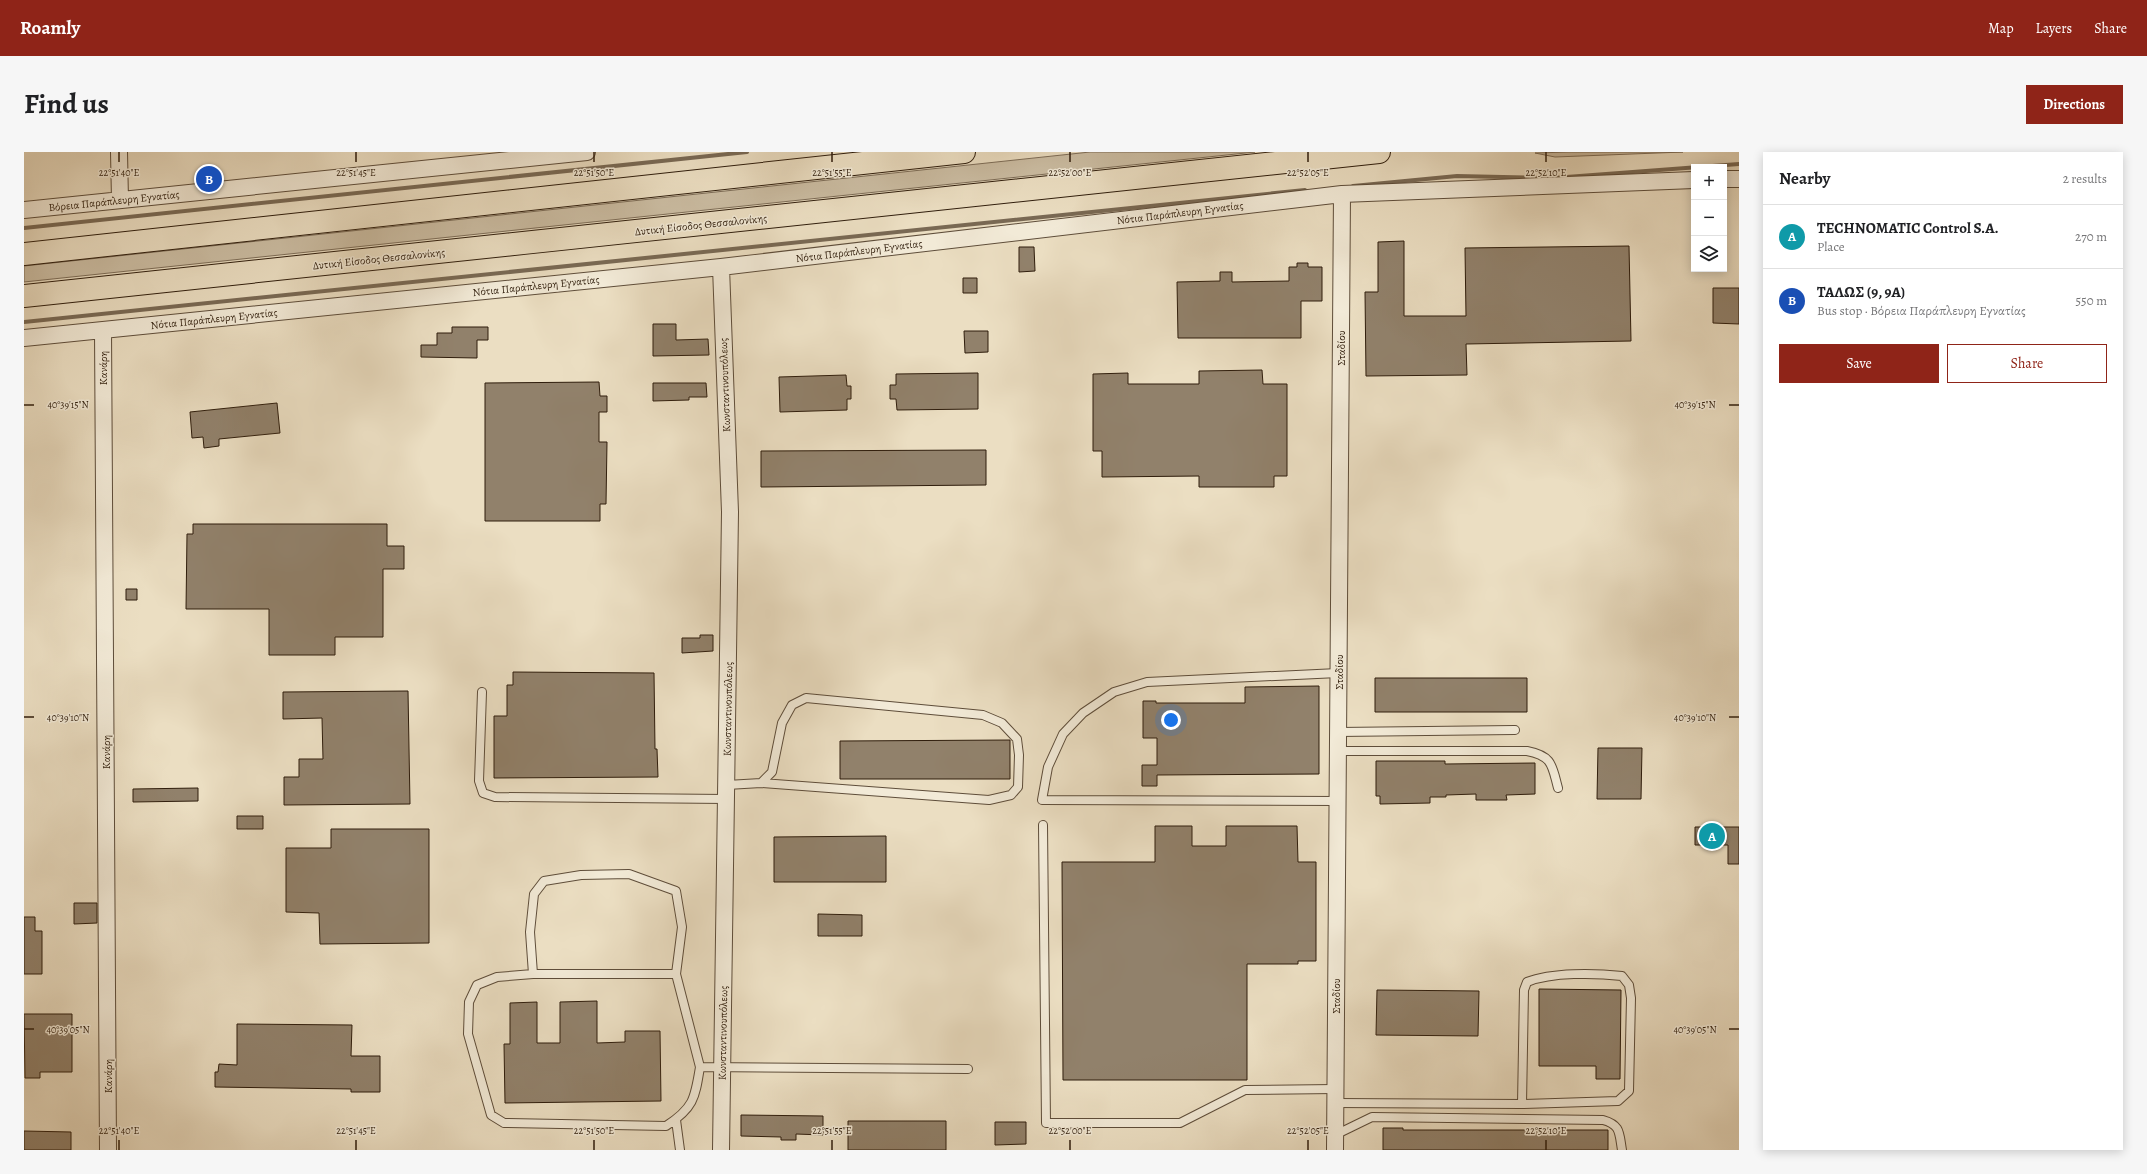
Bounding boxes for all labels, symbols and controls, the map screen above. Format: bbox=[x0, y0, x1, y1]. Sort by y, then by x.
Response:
text: Roamly bbox=[20, 15, 80, 41]
text: Map bbox=[1988, 19, 2014, 38]
text: Layers bbox=[2036, 19, 2072, 38]
text: Share bbox=[2094, 19, 2127, 38]
text: Find us bbox=[24, 85, 109, 123]
button: Directions bbox=[2026, 85, 2123, 124]
pin: B bbox=[196, 164, 222, 194]
map controls bbox=[1691, 164, 1727, 272]
button: + bbox=[1691, 164, 1727, 200]
text: 22°51'40"E bbox=[99, 166, 139, 179]
text: 22°51'45"E bbox=[336, 166, 376, 179]
text: 22°51'50"E bbox=[574, 166, 614, 179]
text: 22°51'55"E bbox=[812, 166, 852, 179]
text: 22°52'00"E bbox=[1049, 166, 1092, 179]
text: 22°52'05"E bbox=[1287, 166, 1329, 179]
text: 22°52'10"E bbox=[1526, 166, 1567, 179]
text: Nearby bbox=[1779, 167, 1830, 190]
text: 2 results bbox=[2063, 170, 2107, 187]
street label: Βόρεια Παράπλευρη Εγνατίας bbox=[48, 187, 180, 215]
street label: Νότια Παράπλευρη Εγνατίας bbox=[1116, 198, 1244, 228]
button: − bbox=[1691, 200, 1727, 236]
street label: Δυτική Είσοδος Θεσσαλονίκης bbox=[634, 211, 768, 239]
text: TECHNOMATIC Control S.A. bbox=[1817, 218, 1999, 238]
text: A bbox=[1788, 228, 1796, 245]
text: 270 m bbox=[2075, 228, 2107, 245]
street label: Νότια Παράπλευρη Εγνατίας bbox=[795, 236, 923, 266]
button: layers bbox=[1691, 236, 1727, 272]
text: Place bbox=[1817, 238, 1845, 255]
street label: Δυτική Είσοδος Θεσσαλονίκης bbox=[312, 245, 446, 273]
street label: Νότια Παράπλευρη Εγνατίας bbox=[472, 272, 600, 300]
text: ΤΑΛΩΣ (9, 9Α) bbox=[1817, 282, 1905, 302]
text: B bbox=[1788, 292, 1796, 309]
text: 550 m bbox=[2076, 292, 2107, 309]
text: Bus stop · Βόρεια Παράπλευρη Εγνατίας bbox=[1817, 302, 2026, 319]
street label: Νότια Παράπλευρη Εγνατίας bbox=[150, 305, 278, 333]
street label: Σταδίου bbox=[1334, 330, 1349, 366]
street label: Κωνσταντινουπόλεως bbox=[716, 338, 734, 432]
button: Save bbox=[1779, 344, 1939, 383]
button: Share bbox=[1947, 344, 2107, 383]
street label: Κανάρη bbox=[96, 351, 111, 385]
text: 40°39'15"N bbox=[47, 398, 89, 411]
text: 40°39'15"N bbox=[1674, 398, 1716, 411]
street label: Σταδίου bbox=[1332, 654, 1347, 690]
street label: Κωνσταντινουπόλεως bbox=[720, 662, 736, 756]
your location bbox=[1161, 710, 1181, 730]
text: 40°39'10"N bbox=[47, 711, 89, 724]
text: 40°39'10"N bbox=[1674, 711, 1716, 724]
street label: Κανάρη bbox=[99, 735, 114, 769]
pin: A bbox=[1699, 821, 1725, 851]
street label: Σταδίου bbox=[1329, 978, 1344, 1014]
street label: Κωνσταντινουπόλεως bbox=[715, 986, 731, 1080]
text: 40°39'05"N bbox=[46, 1023, 90, 1036]
text: 40°39'05"N bbox=[1673, 1023, 1717, 1036]
street label: Κανάρη bbox=[101, 1059, 116, 1093]
text: 22°51'40"E bbox=[99, 1124, 139, 1137]
text: 22°51'45"E bbox=[336, 1124, 376, 1137]
text: 22°51'50"E bbox=[574, 1124, 614, 1137]
text: 22°51'55"E bbox=[812, 1124, 852, 1137]
text: 22°52'00"E bbox=[1049, 1124, 1092, 1137]
text: 22°52'05"E bbox=[1287, 1124, 1329, 1137]
text: 22°52'10"E bbox=[1526, 1124, 1567, 1137]

